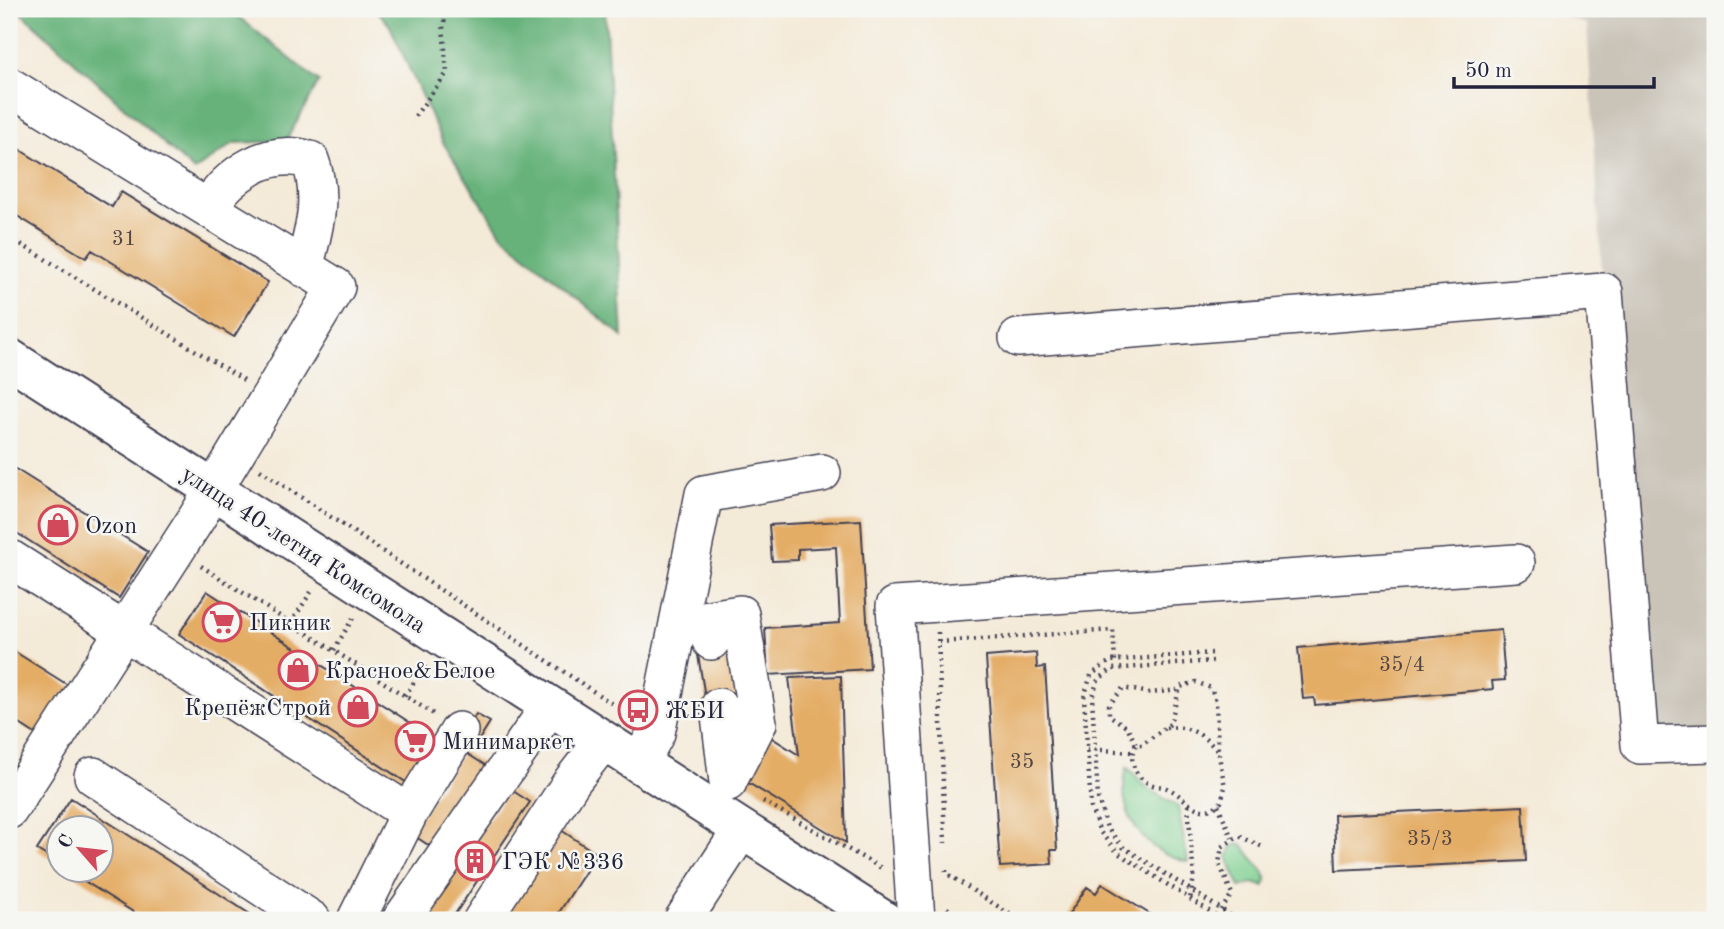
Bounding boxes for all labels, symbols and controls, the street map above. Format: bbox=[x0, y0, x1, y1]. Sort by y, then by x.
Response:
scale bar bbox=[1454, 46, 1654, 90]
text: 50 m bbox=[1465, 61, 1512, 82]
house number: 31 bbox=[112, 229, 136, 250]
street label: улица 40-летия Комсомола bbox=[176, 463, 430, 639]
shop icon: Ozon bbox=[37, 504, 79, 546]
place label: Ozon bbox=[85, 515, 137, 539]
supermarket icon: Пикник bbox=[201, 601, 243, 643]
place label: Пикник bbox=[249, 612, 331, 636]
shop icon: Красное&Белое bbox=[277, 649, 319, 691]
house number: 35/4 bbox=[1379, 655, 1425, 676]
place label: Красное&Белое bbox=[325, 660, 495, 684]
shop icon: КрепёжСтрой bbox=[337, 686, 379, 728]
bus stop icon: ЖБИ bbox=[617, 689, 659, 731]
place label: КрепёжСтрой bbox=[184, 697, 331, 721]
place label: ЖБИ bbox=[665, 700, 725, 724]
supermarket icon: Минимаркет bbox=[394, 720, 436, 762]
place label: Минимаркет bbox=[442, 731, 574, 755]
house number: 35 bbox=[1010, 752, 1034, 773]
north arrow bbox=[46, 814, 116, 884]
house number: 35/3 bbox=[1407, 829, 1453, 850]
text: С bbox=[56, 832, 79, 852]
building icon: ГЭК №336 bbox=[454, 840, 496, 882]
place label: ГЭК №336 bbox=[502, 851, 625, 875]

